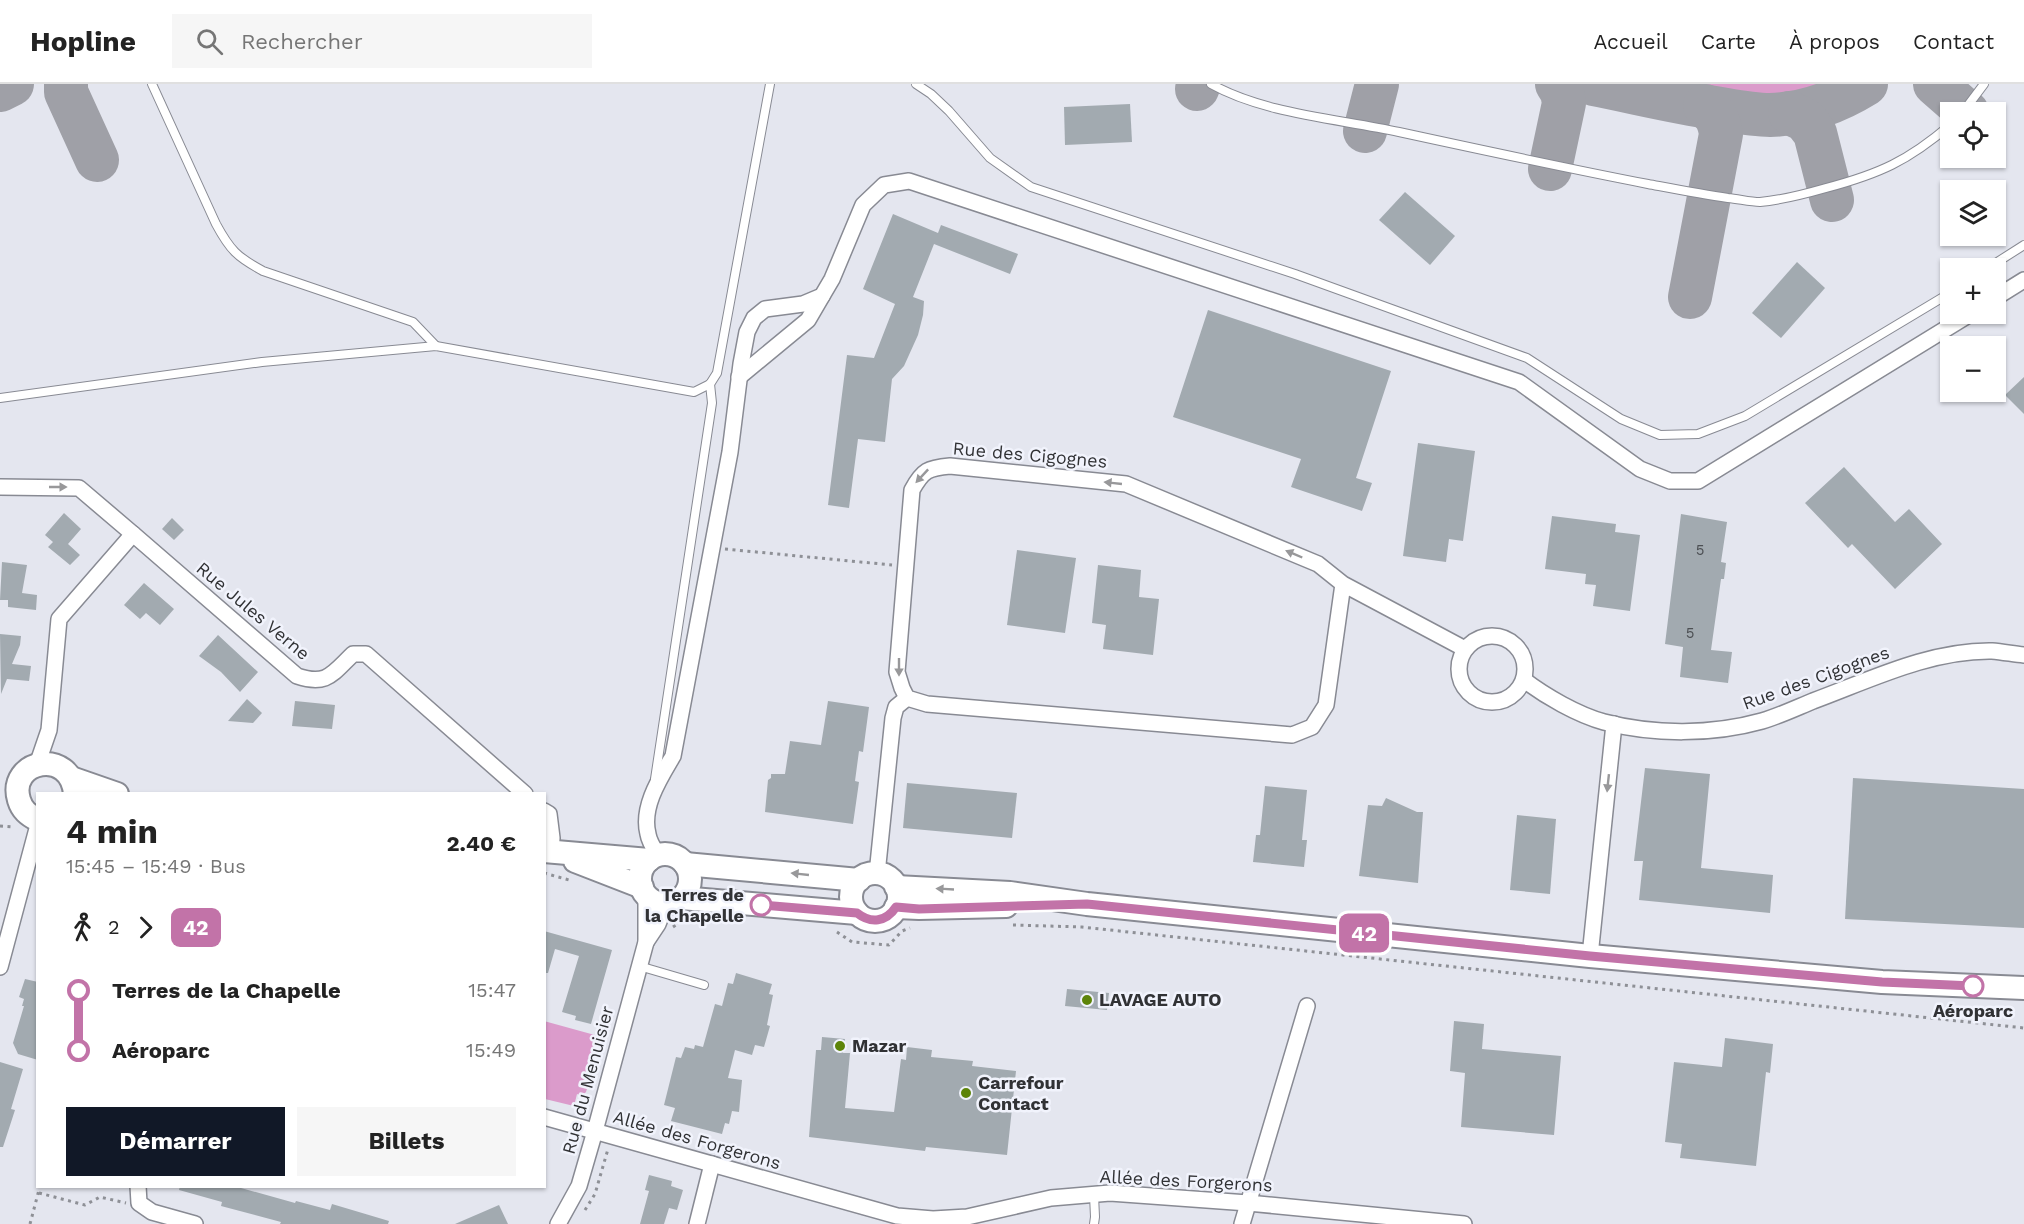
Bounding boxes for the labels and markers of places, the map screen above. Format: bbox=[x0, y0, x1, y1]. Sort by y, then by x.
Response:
place label: Terres de la Chapelle bbox=[645, 884, 744, 926]
marker: Terres de la Chapelle bbox=[750, 894, 772, 916]
marker: Aéroparc bbox=[1962, 975, 1984, 997]
place label: LAVAGE AUTO bbox=[1099, 989, 1222, 1010]
marker: LAVAGE AUTO bbox=[1080, 993, 1094, 1007]
place label: Aéroparc bbox=[1933, 1000, 2013, 1021]
place label: Mazar bbox=[852, 1035, 906, 1056]
marker: Mazar bbox=[833, 1039, 847, 1053]
place label: Carrefour Contact bbox=[978, 1072, 1064, 1114]
marker: Carrefour Contact bbox=[959, 1086, 973, 1100]

